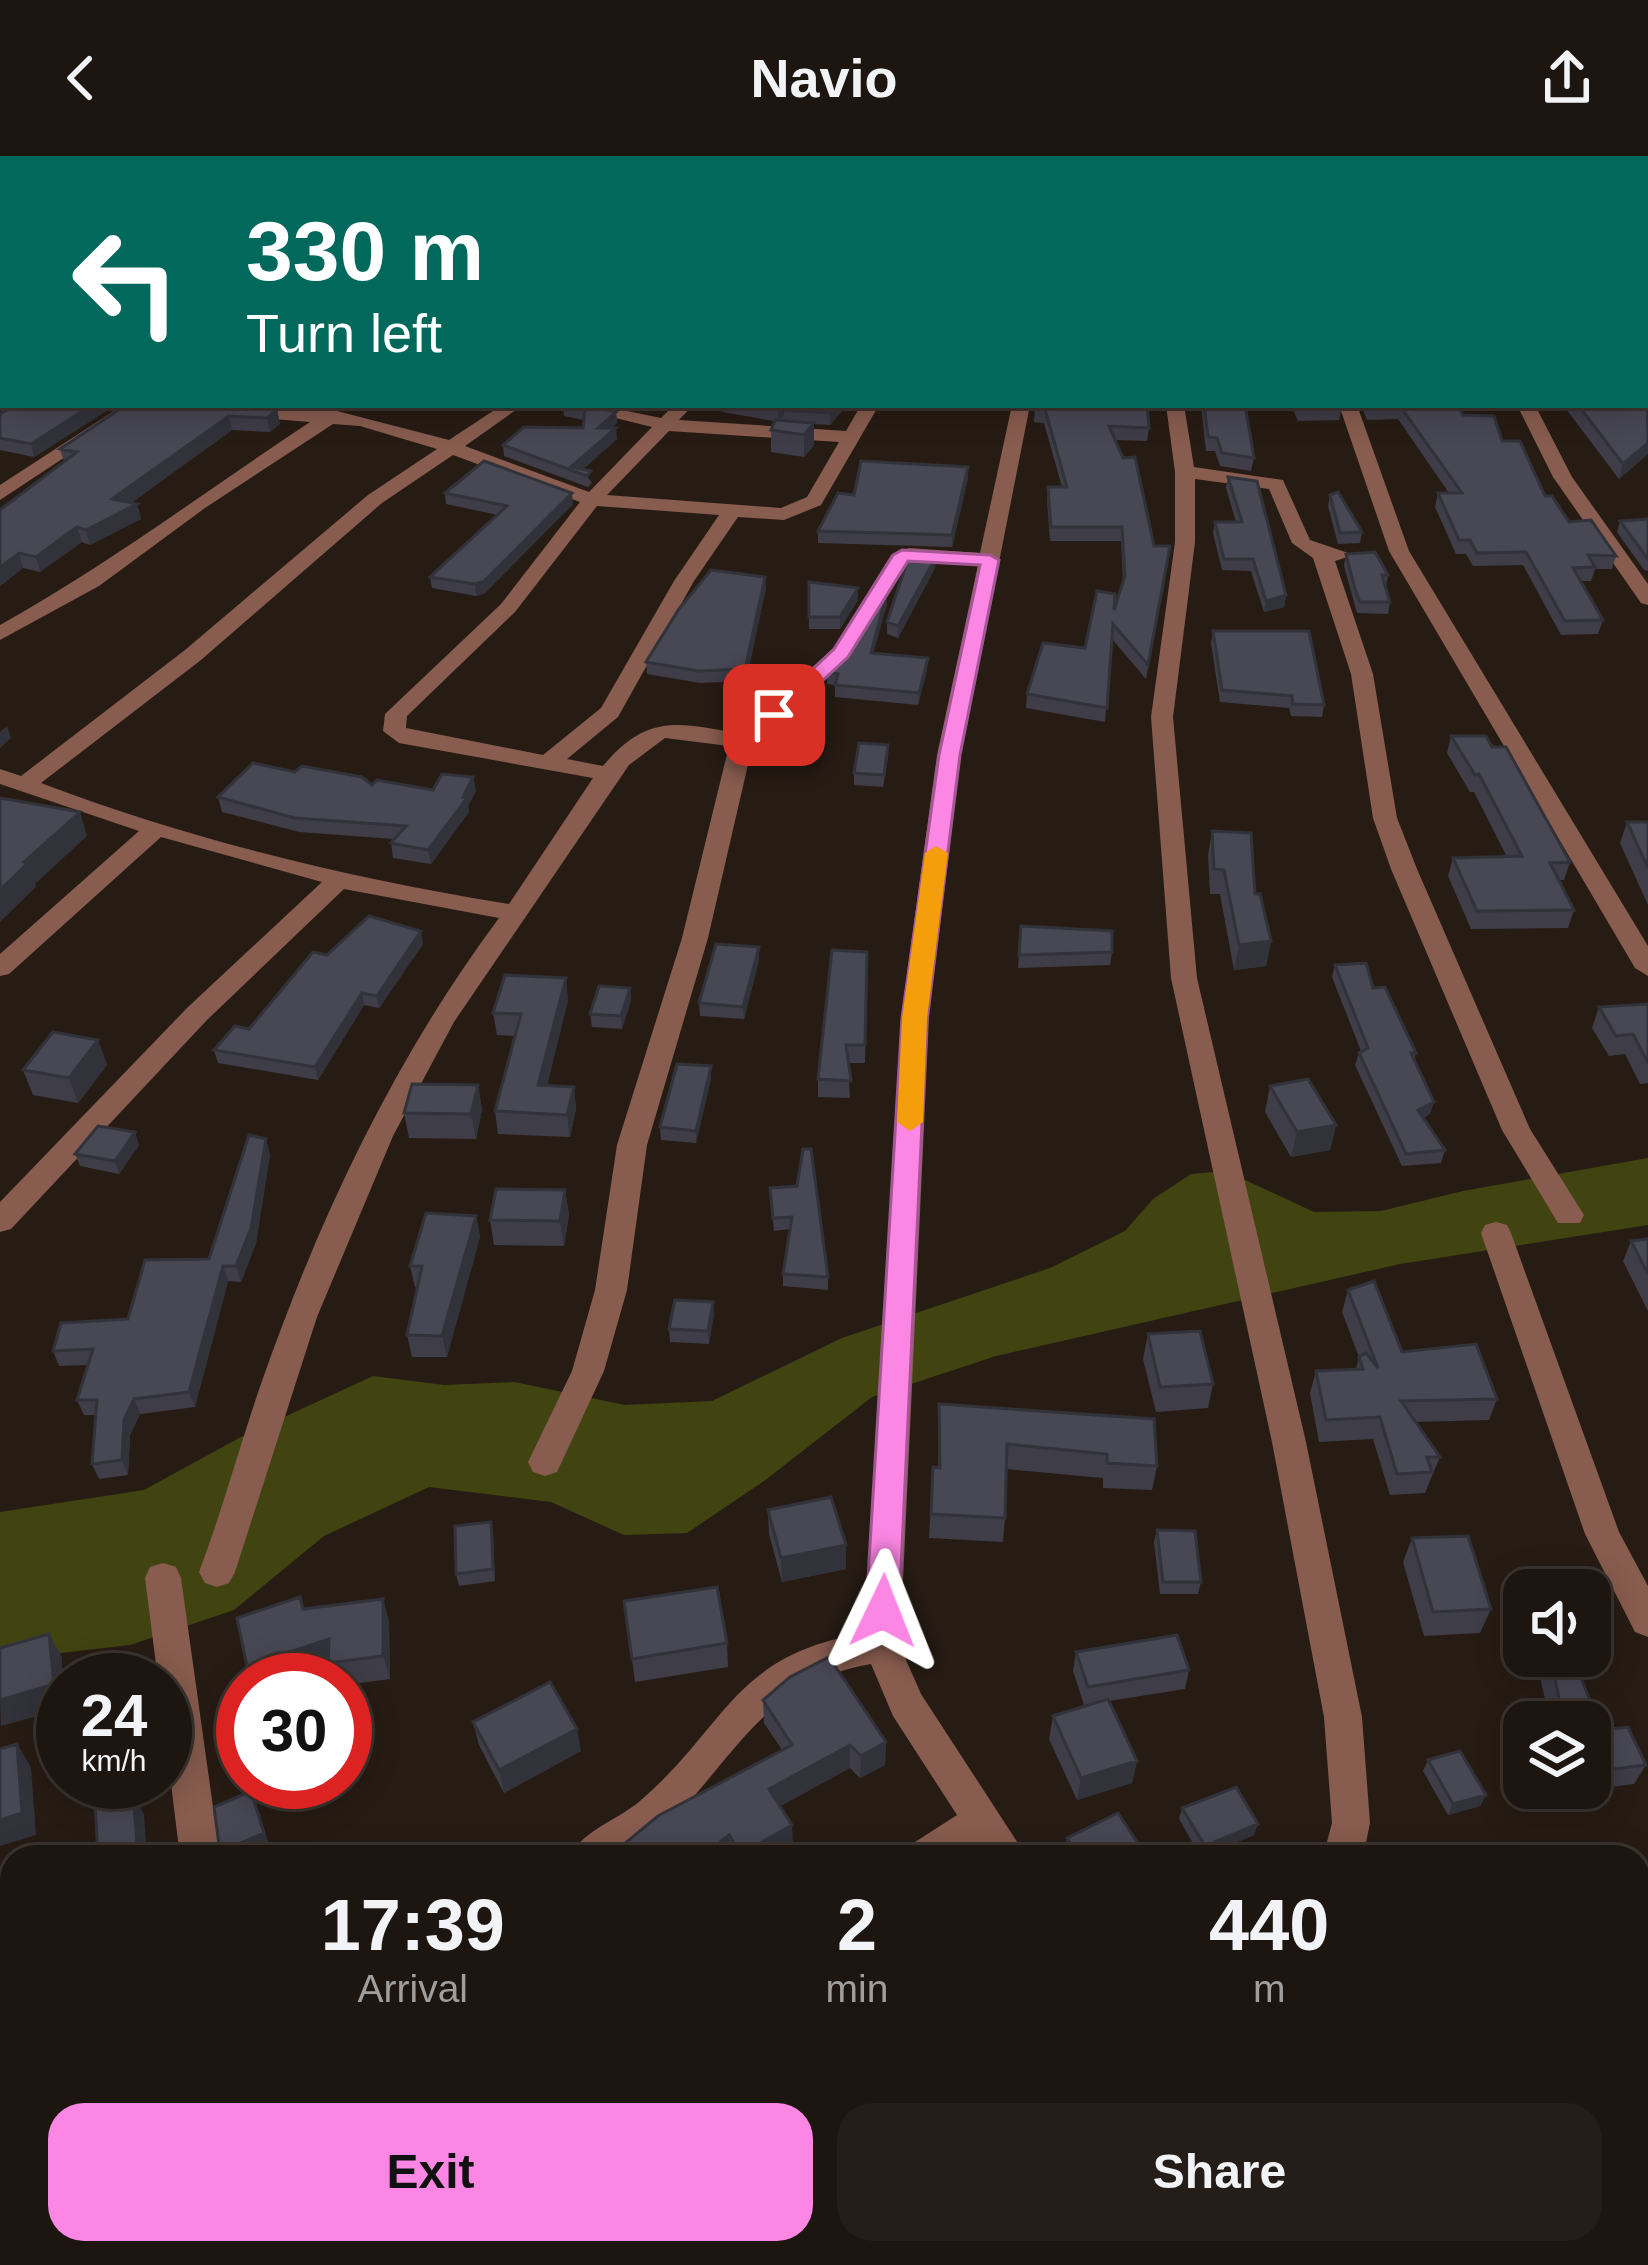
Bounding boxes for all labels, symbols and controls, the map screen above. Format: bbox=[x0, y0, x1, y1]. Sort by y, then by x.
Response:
icon: back bbox=[48, 45, 114, 111]
icon: share bbox=[1534, 45, 1600, 111]
text: Navio bbox=[750, 48, 898, 108]
icon: left bbox=[48, 204, 204, 360]
text: 330 m bbox=[246, 204, 484, 298]
text: Turn left bbox=[246, 303, 442, 363]
pin bbox=[723, 664, 825, 766]
icon: arrive bbox=[741, 682, 807, 748]
position arrow bbox=[820, 1548, 946, 1674]
map controls bbox=[1503, 1569, 1611, 1809]
button: sound bbox=[1503, 1569, 1611, 1677]
speed limit sign: 30 bbox=[216, 1653, 372, 1809]
text: 24 bbox=[81, 1682, 147, 1749]
button: layers bbox=[1503, 1701, 1611, 1809]
text: km/h bbox=[81, 1744, 147, 1777]
text: 17:39 bbox=[321, 1885, 505, 1965]
text: 2 bbox=[837, 1885, 877, 1965]
text: 440 bbox=[1209, 1885, 1329, 1965]
text: Arrival bbox=[358, 1967, 468, 2010]
text: min bbox=[826, 1967, 888, 2010]
text: m bbox=[1253, 1967, 1285, 2010]
button: Exit bbox=[48, 2103, 813, 2241]
button: Share bbox=[837, 2103, 1602, 2241]

